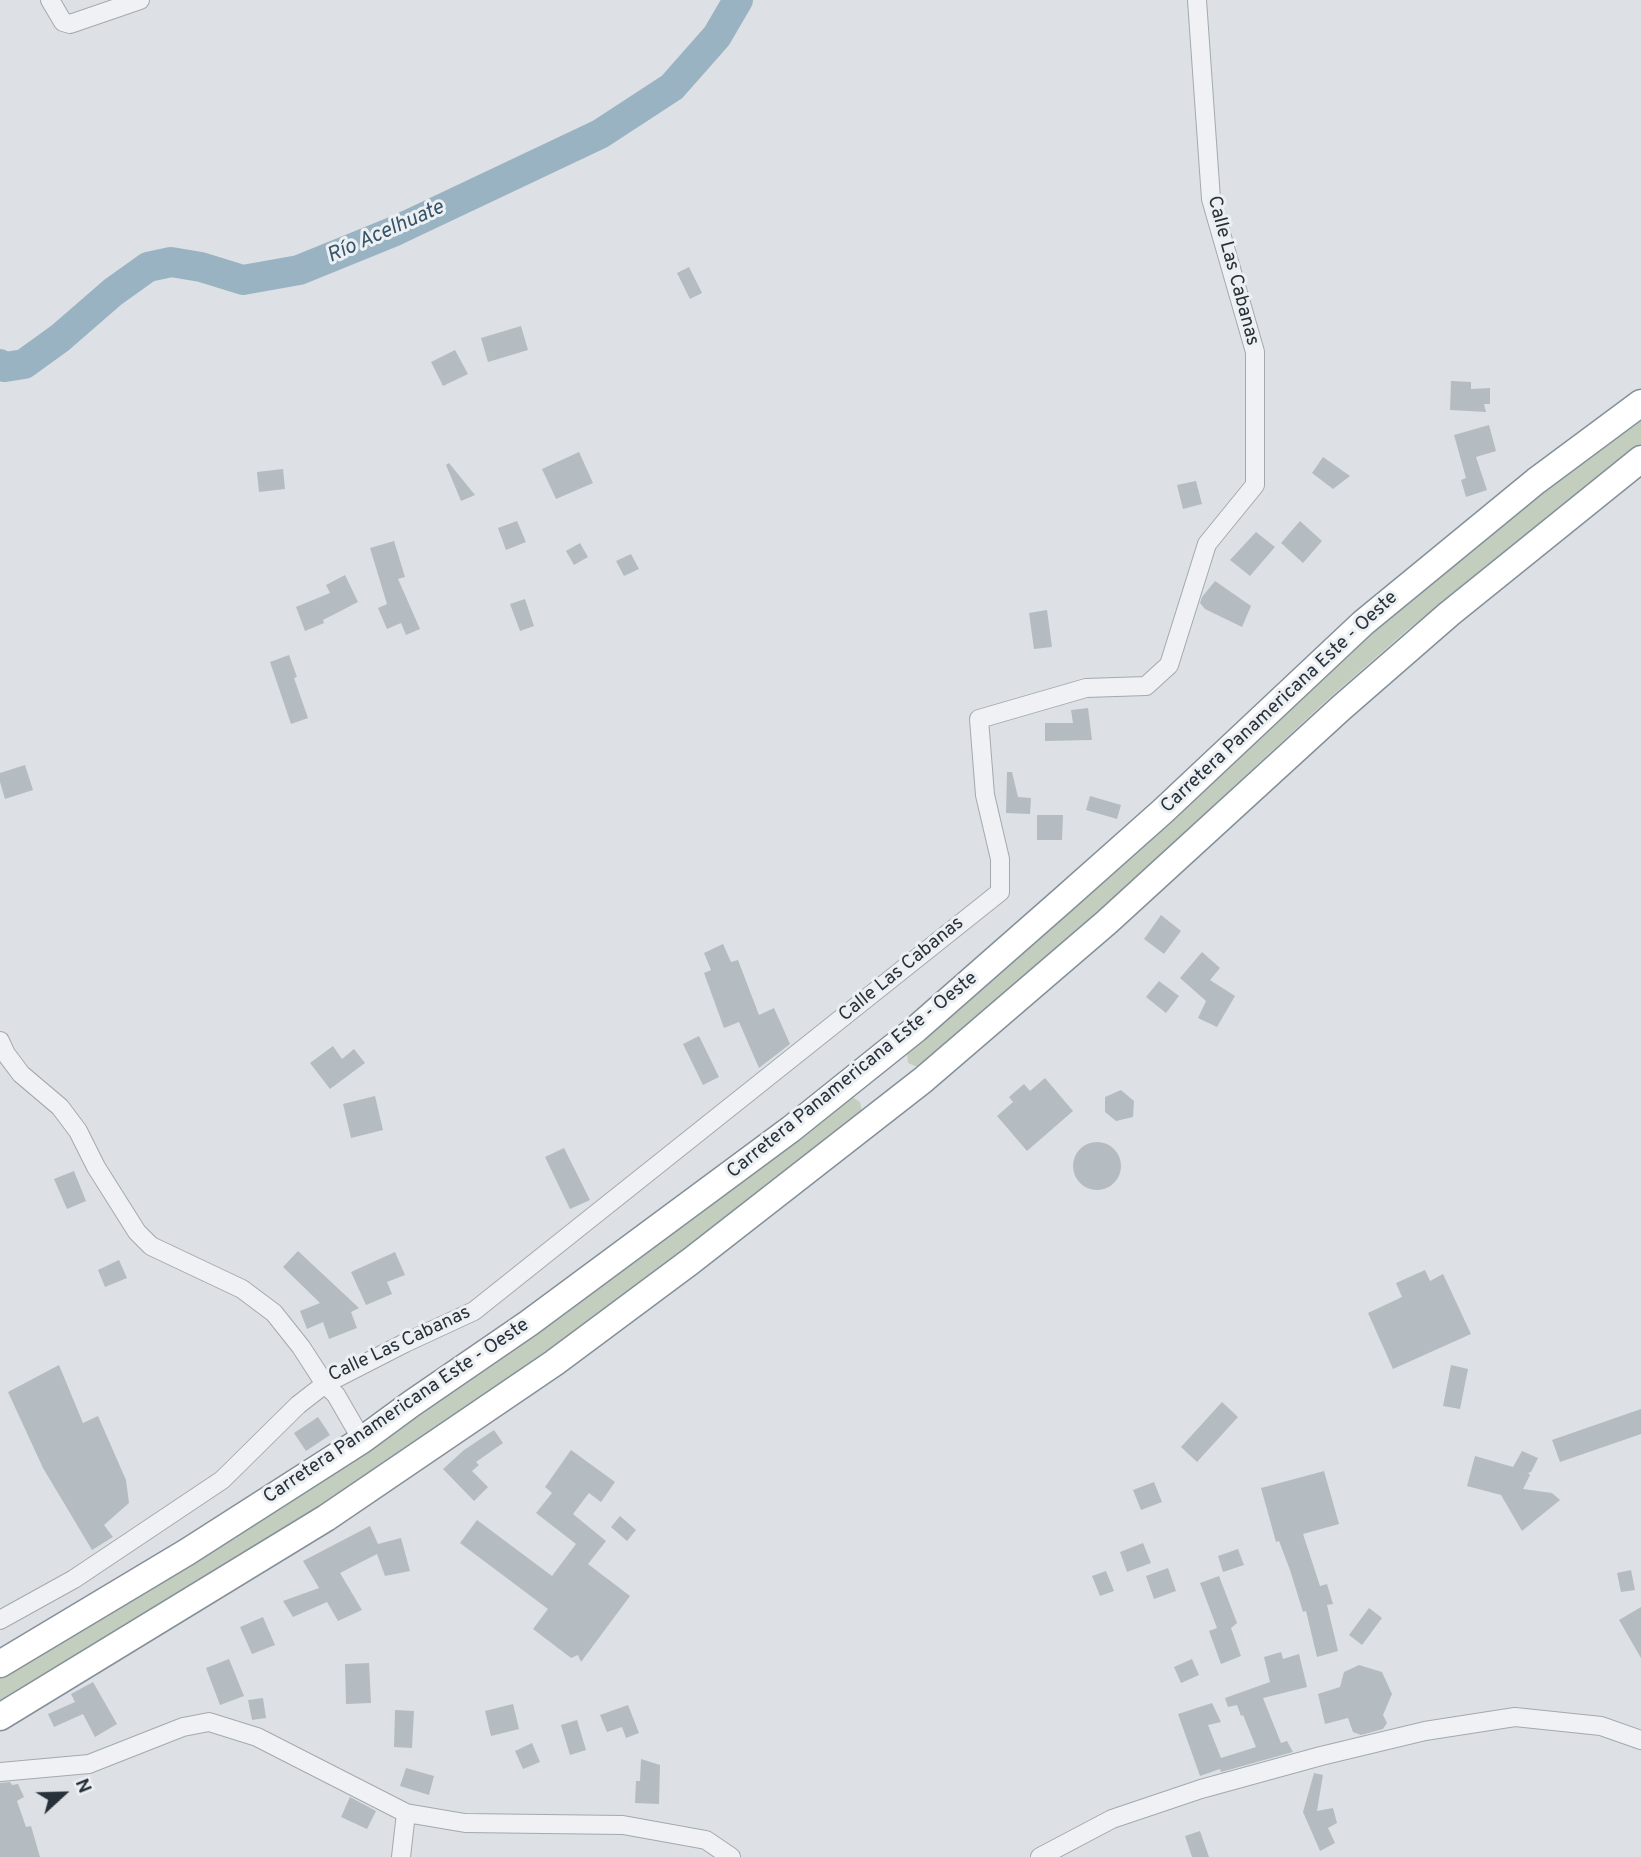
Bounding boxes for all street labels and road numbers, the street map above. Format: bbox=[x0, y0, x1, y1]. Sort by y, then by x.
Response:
street label: Calle Las Cabanas bbox=[1201, 194, 1263, 348]
street label: Carretera Panamericana Este - Oeste bbox=[1157, 587, 1403, 819]
street label: Calle Las Cabanas bbox=[835, 913, 969, 1027]
street label: Carretera Panamericana Este - Oeste bbox=[723, 968, 983, 1184]
street label: Calle Las Cabanas bbox=[325, 1302, 475, 1388]
street label: Carretera Panamericana Este - Oeste bbox=[260, 1314, 534, 1510]

